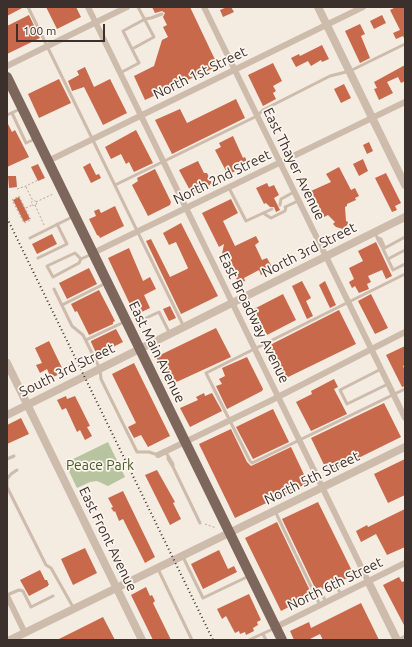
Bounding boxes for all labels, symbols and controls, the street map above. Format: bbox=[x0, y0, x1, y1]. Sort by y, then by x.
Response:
scale bar bbox=[18, 16, 107, 42]
text: 100 m bbox=[23, 24, 56, 37]
street label: North 1st Street bbox=[150, 43, 250, 103]
street label: East Thayer Avenue bbox=[260, 105, 328, 223]
street label: North 2nd Street bbox=[170, 146, 274, 208]
street label: North 3rd Street bbox=[259, 219, 359, 281]
street label: East Broadway Avenue bbox=[215, 250, 293, 386]
street label: East Main Avenue bbox=[125, 298, 189, 406]
street label: South 3rd Street bbox=[17, 340, 117, 400]
street label: North 5th Street bbox=[262, 448, 362, 508]
park label: Peace Park bbox=[66, 457, 134, 473]
street label: East Front Avenue bbox=[75, 484, 141, 594]
street label: North 6th Street bbox=[285, 554, 385, 614]

